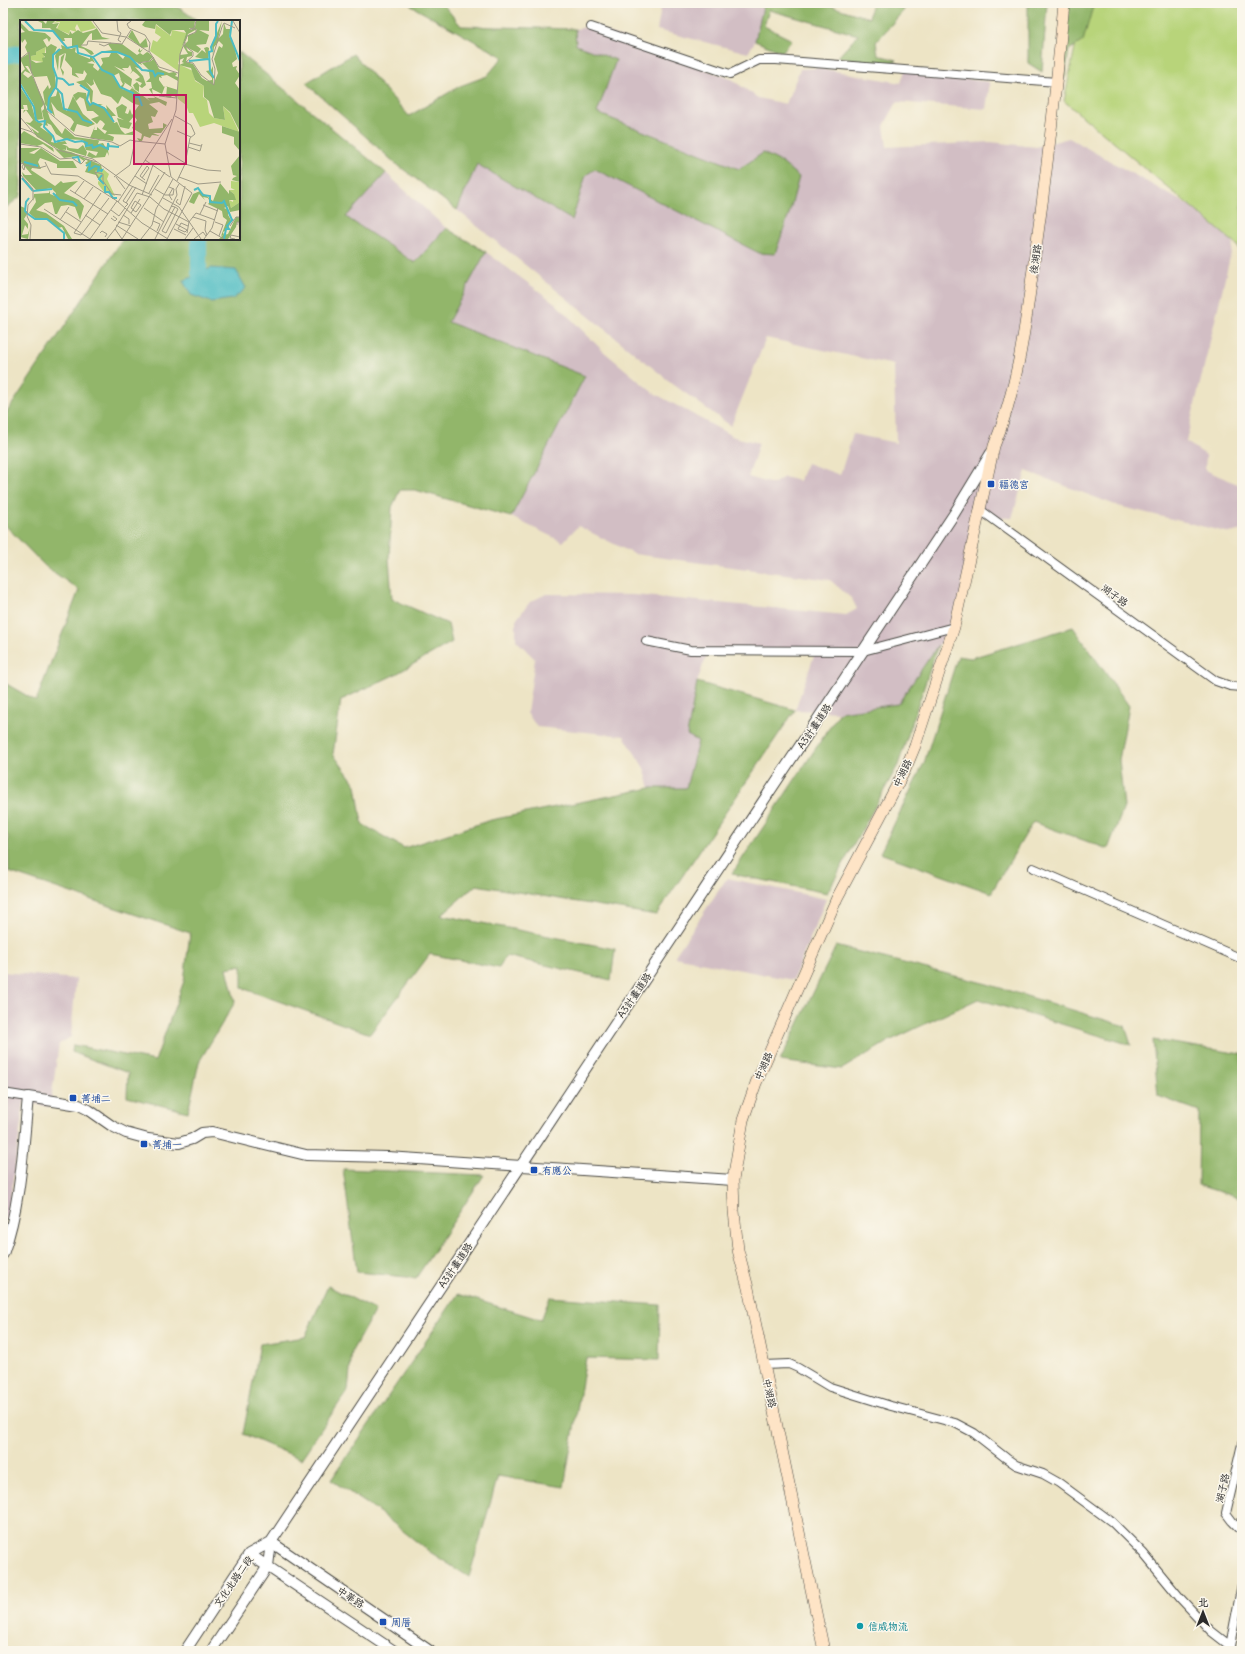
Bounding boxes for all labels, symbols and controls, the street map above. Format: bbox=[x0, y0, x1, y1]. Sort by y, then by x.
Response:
inset map bbox=[20, 20, 240, 240]
street label: 後湖路 bbox=[1027, 243, 1044, 275]
place label: 福德宮 bbox=[999, 478, 1029, 491]
marker: 福德宮 bbox=[986, 479, 996, 489]
street label: 湖子路 bbox=[1099, 581, 1131, 609]
street label: A3計畫道路 bbox=[794, 701, 834, 752]
street label: 中湖路 bbox=[890, 757, 915, 790]
street label: A3計畫道路 bbox=[614, 970, 654, 1021]
street label: 中湖路 bbox=[752, 1050, 775, 1083]
place label: 菁埔二 bbox=[81, 1092, 111, 1105]
marker: 菁埔二 bbox=[68, 1093, 78, 1103]
place label: 菁埔一 bbox=[152, 1138, 182, 1151]
marker: 菁埔一 bbox=[139, 1139, 149, 1149]
place label: 有應公 bbox=[542, 1164, 572, 1177]
marker: 有應公 bbox=[529, 1165, 539, 1175]
street label: A3計畫道路 bbox=[435, 1240, 475, 1291]
street label: 中湖路 bbox=[760, 1377, 779, 1409]
street label: 湖子路 bbox=[1213, 1472, 1232, 1504]
street label: 文化北路二段 bbox=[211, 1553, 256, 1610]
street label: 中華路 bbox=[335, 1584, 367, 1611]
north arrow bbox=[1183, 1592, 1223, 1632]
text: 北 bbox=[1198, 1595, 1209, 1609]
place label: 周厝 bbox=[391, 1616, 411, 1629]
marker: 周厝 bbox=[378, 1617, 388, 1627]
place label: 信威物流 bbox=[868, 1620, 908, 1633]
marker: 信威物流 bbox=[855, 1621, 865, 1631]

